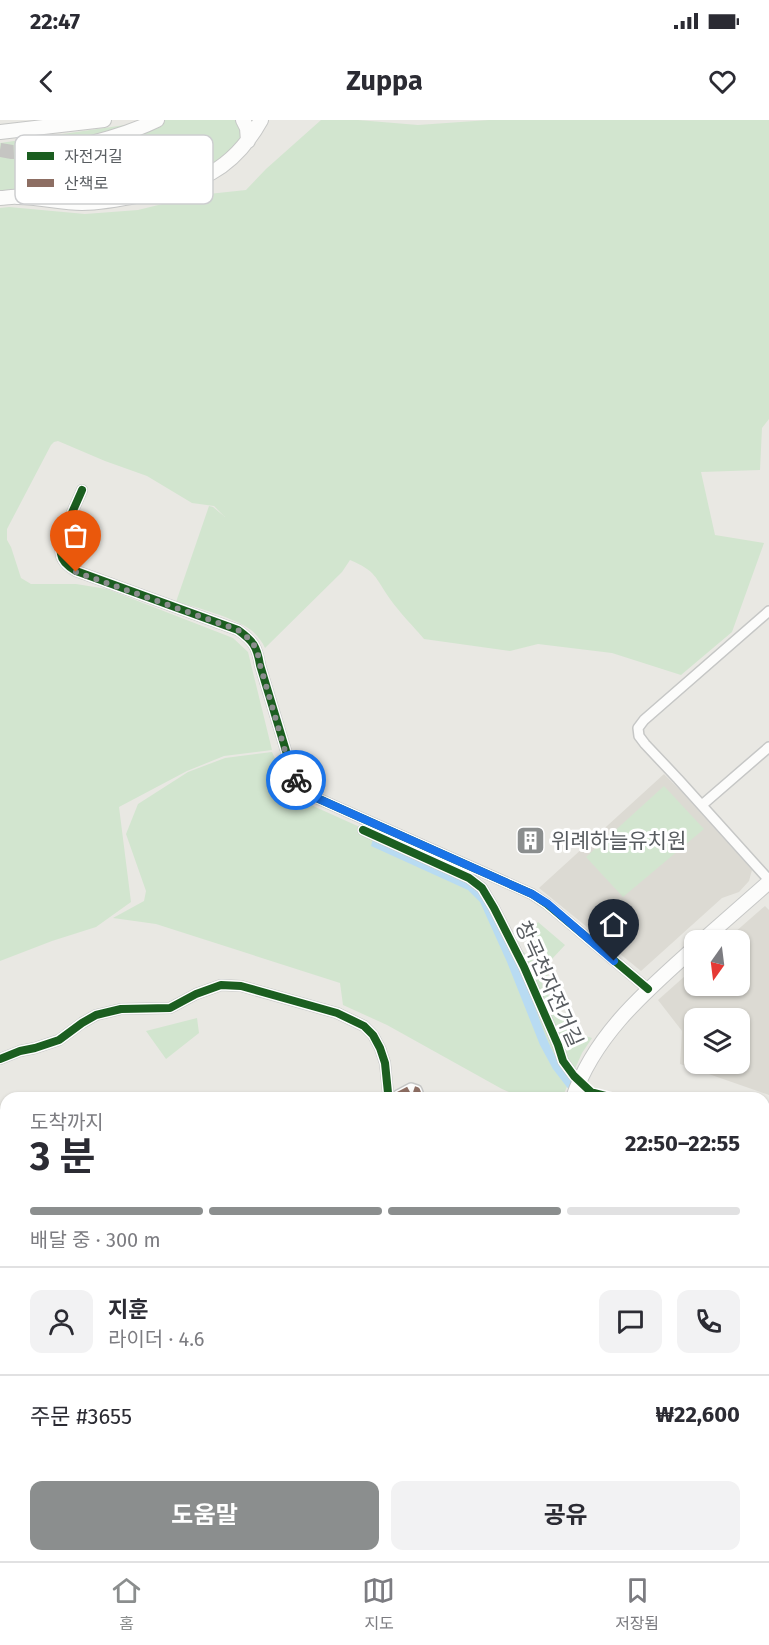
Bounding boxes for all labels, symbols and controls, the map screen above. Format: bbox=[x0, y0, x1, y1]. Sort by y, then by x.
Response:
text: 22:47 bbox=[30, 8, 80, 35]
icon: back bbox=[30, 65, 63, 98]
text: Zuppa bbox=[346, 65, 423, 97]
icon: heart bbox=[706, 65, 739, 98]
legend bbox=[15, 135, 213, 204]
text: 자전거길 bbox=[64, 147, 123, 166]
text: 산책로 bbox=[64, 174, 108, 193]
pin bbox=[50, 510, 101, 572]
icon: bag bbox=[59, 519, 92, 552]
courier bbox=[266, 750, 326, 810]
icon: bike bbox=[280, 764, 313, 797]
building icon: 위례하늘유치원 bbox=[514, 825, 546, 857]
place label: 위례하늘유치원 bbox=[551, 828, 686, 854]
pin bbox=[588, 899, 639, 961]
icon: home bbox=[597, 908, 630, 941]
street label: 창곡천자전거길 bbox=[510, 917, 588, 1051]
north arrow bbox=[684, 930, 750, 996]
map controls bbox=[684, 930, 750, 1074]
button: layers bbox=[684, 1008, 750, 1074]
text: 도착까지 bbox=[30, 1110, 104, 1134]
text: 22:50–22:55 bbox=[625, 1130, 740, 1157]
text: 3 분 bbox=[30, 1134, 95, 1180]
text: 배달 중 · 300 m bbox=[30, 1228, 161, 1252]
button: person bbox=[30, 1290, 93, 1353]
button: chat bbox=[599, 1290, 662, 1353]
button: phone bbox=[677, 1290, 740, 1353]
text: 지훈 bbox=[108, 1296, 148, 1323]
text: 라이더 · 4.6 bbox=[108, 1327, 205, 1351]
text: ₩22,600 bbox=[655, 1401, 740, 1428]
text: 주문 #3655 bbox=[30, 1403, 132, 1430]
button: 도움말 bbox=[30, 1481, 379, 1550]
button: 공유 bbox=[391, 1481, 740, 1550]
tab: 홈 bbox=[110, 1574, 143, 1634]
tab: 지도 bbox=[362, 1574, 395, 1634]
tab: 저장됨 bbox=[615, 1574, 659, 1634]

